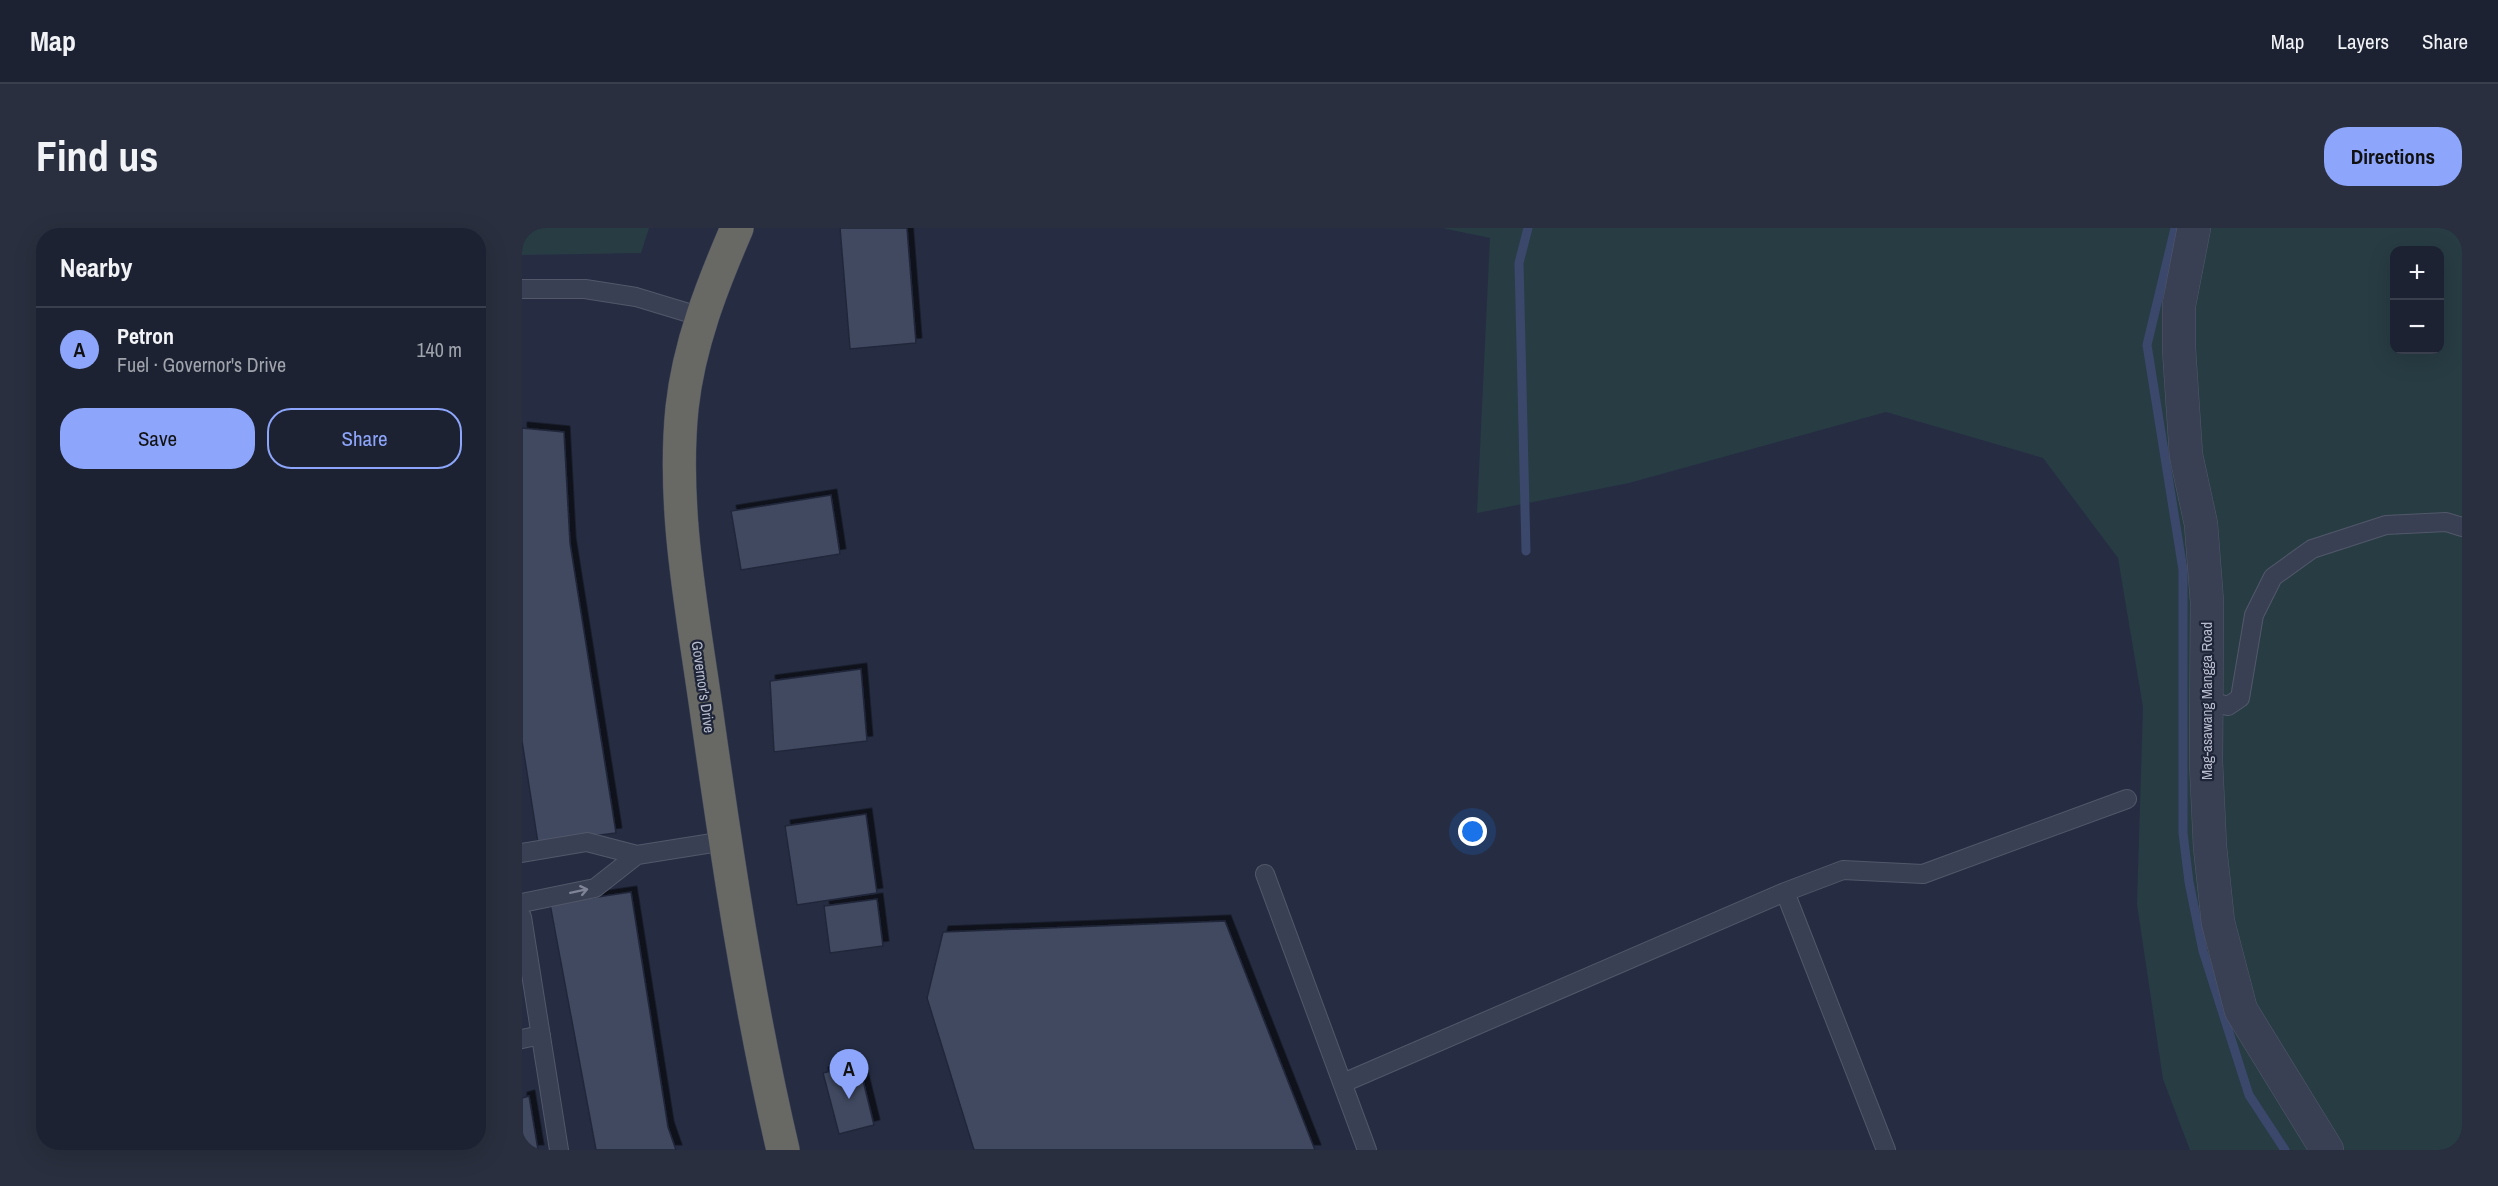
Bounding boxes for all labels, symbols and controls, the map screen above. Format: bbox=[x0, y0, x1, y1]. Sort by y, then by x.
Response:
text: Map bbox=[30, 22, 76, 60]
text: Map bbox=[2271, 27, 2304, 56]
text: Layers bbox=[2337, 27, 2389, 56]
text: Share bbox=[2422, 27, 2468, 56]
button: Directions bbox=[2324, 127, 2462, 186]
text: Find us bbox=[36, 128, 158, 184]
map controls bbox=[2390, 246, 2444, 354]
button: + bbox=[2390, 246, 2444, 300]
text: Nearby bbox=[60, 250, 132, 285]
button: − bbox=[2390, 300, 2444, 354]
text: Petron bbox=[117, 321, 174, 351]
text: A bbox=[74, 336, 85, 363]
text: 140 m bbox=[416, 336, 462, 363]
text: Fuel · Governor's Drive bbox=[117, 351, 286, 378]
button: Save bbox=[60, 408, 255, 469]
button: Share bbox=[267, 408, 462, 469]
street label: Mag-asawang Mangga Road bbox=[2196, 622, 2217, 780]
street label: Governor's Drive bbox=[687, 640, 720, 734]
your location bbox=[1458, 817, 1487, 846]
one-way arrow bbox=[569, 885, 589, 896]
pin: A bbox=[830, 1050, 868, 1099]

